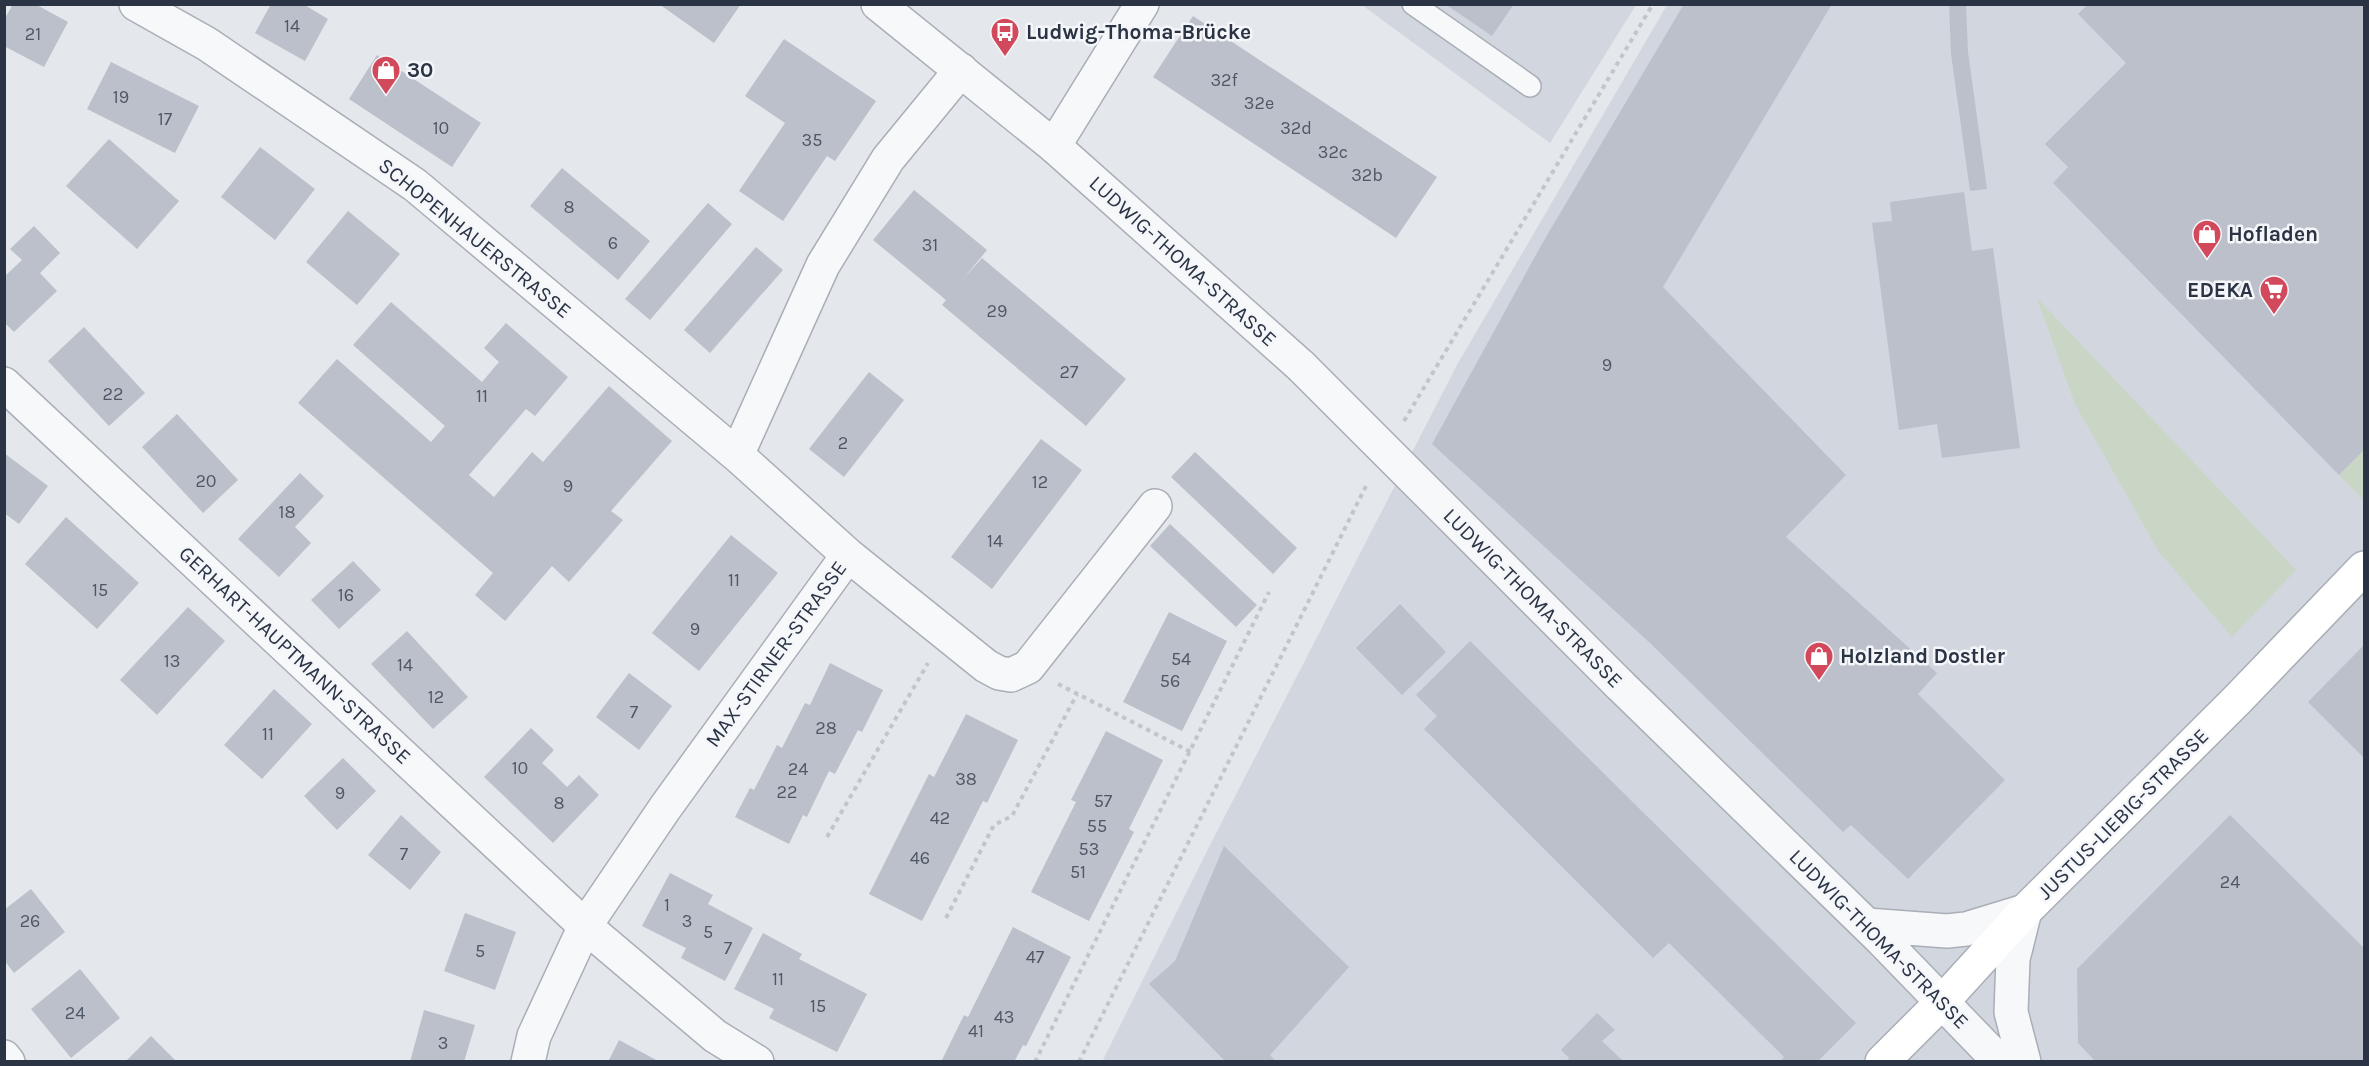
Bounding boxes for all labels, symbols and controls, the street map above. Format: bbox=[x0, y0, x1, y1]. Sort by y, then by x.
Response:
house number: 14 bbox=[284, 15, 300, 37]
bus stop icon: Ludwig-Thoma-Brücke bbox=[989, 16, 1021, 58]
place label: Ludwig-Thoma-Brücke bbox=[1026, 20, 1251, 44]
house number: 21 bbox=[25, 23, 41, 45]
shop icon: 30 bbox=[370, 54, 402, 96]
place label: 30 bbox=[407, 58, 433, 82]
house number: 32f bbox=[1210, 69, 1238, 91]
house number: 19 bbox=[113, 86, 129, 108]
house number: 32e bbox=[1244, 92, 1274, 114]
house number: 17 bbox=[158, 108, 173, 130]
house number: 10 bbox=[433, 117, 449, 139]
house number: 32d bbox=[1280, 117, 1312, 139]
house number: 35 bbox=[802, 129, 822, 151]
house number: 32c bbox=[1318, 141, 1348, 163]
street label: SCHOPENHAUERSTRASSE bbox=[374, 153, 576, 323]
house number: 32b bbox=[1351, 164, 1383, 186]
street label: LUDWIG-THOMA-STRASSE bbox=[1085, 171, 1281, 351]
house number: 8 bbox=[563, 196, 575, 218]
shop icon: Hofladen bbox=[2191, 218, 2223, 260]
place label: Hofladen bbox=[2228, 222, 2318, 246]
house number: 6 bbox=[608, 232, 618, 254]
house number: 31 bbox=[922, 234, 938, 256]
supermarket icon: EDEKA bbox=[2258, 274, 2290, 316]
place label: EDEKA bbox=[2187, 278, 2253, 302]
house number: 29 bbox=[987, 300, 1007, 322]
house number: 9 bbox=[1602, 354, 1612, 376]
house number: 27 bbox=[1060, 361, 1079, 383]
house number: 22 bbox=[103, 383, 123, 405]
house number: 11 bbox=[476, 385, 488, 407]
house number: 2 bbox=[838, 432, 848, 454]
house number: 20 bbox=[195, 470, 217, 492]
house number: 12 bbox=[1032, 471, 1048, 493]
house number: 9 bbox=[563, 475, 573, 497]
house number: 18 bbox=[278, 501, 296, 523]
street label: LUDWIG-THOMA-STRASSE bbox=[1438, 503, 1628, 693]
house number: 14 bbox=[987, 530, 1003, 552]
street label: GERHART-HAUPTMANN-STRASSE bbox=[174, 541, 416, 769]
street label: MAX-STIRNER-STRASSE bbox=[700, 556, 852, 752]
house number: 11 bbox=[728, 569, 740, 591]
house number: 15 bbox=[92, 579, 108, 601]
house number: 16 bbox=[338, 584, 354, 606]
house number: 9 bbox=[690, 618, 700, 640]
shop icon: Holzland Dostler bbox=[1803, 640, 1835, 682]
place label: Holzland Dostler bbox=[1840, 644, 2006, 668]
house number: 54 bbox=[1171, 648, 1191, 670]
house number: 13 bbox=[164, 650, 180, 672]
house number: 14 bbox=[397, 654, 413, 676]
house number: 56 bbox=[1160, 670, 1180, 692]
house number: 12 bbox=[428, 686, 444, 708]
house number: 7 bbox=[630, 701, 639, 723]
house number: 28 bbox=[815, 717, 837, 739]
house number: 11 bbox=[262, 723, 274, 745]
street label: JUSTUS-LIEBIG-STRASSE bbox=[2033, 724, 2213, 904]
house number: 10 bbox=[512, 757, 528, 779]
house number: 24 bbox=[788, 758, 808, 780]
house number: 38 bbox=[955, 768, 977, 790]
house number: 22 bbox=[777, 781, 797, 803]
house number: 9 bbox=[335, 782, 345, 804]
house number: 57 bbox=[1094, 790, 1113, 812]
house number: 8 bbox=[553, 792, 565, 814]
house number: 42 bbox=[930, 807, 950, 829]
house number: 55 bbox=[1087, 815, 1107, 837]
house number: 53 bbox=[1079, 838, 1099, 860]
house number: 7 bbox=[400, 843, 409, 865]
street label: LUDWIG-THOMA-STRASSE bbox=[1784, 844, 1974, 1034]
house number: 46 bbox=[910, 847, 930, 869]
house number: 51 bbox=[1070, 861, 1086, 883]
house number: 24 bbox=[2220, 871, 2240, 893]
house number: 1 bbox=[664, 894, 670, 916]
house number: 26 bbox=[20, 910, 40, 932]
house number: 3 bbox=[682, 910, 692, 932]
house number: 5 bbox=[703, 921, 713, 943]
house number: 7 bbox=[724, 937, 733, 959]
house number: 5 bbox=[475, 940, 485, 962]
house number: 47 bbox=[1026, 946, 1045, 968]
house number: 11 bbox=[772, 968, 784, 990]
house number: 15 bbox=[810, 995, 826, 1017]
house number: 24 bbox=[65, 1002, 85, 1024]
house number: 43 bbox=[994, 1006, 1014, 1028]
house number: 41 bbox=[968, 1020, 984, 1042]
house number: 3 bbox=[438, 1032, 448, 1054]

